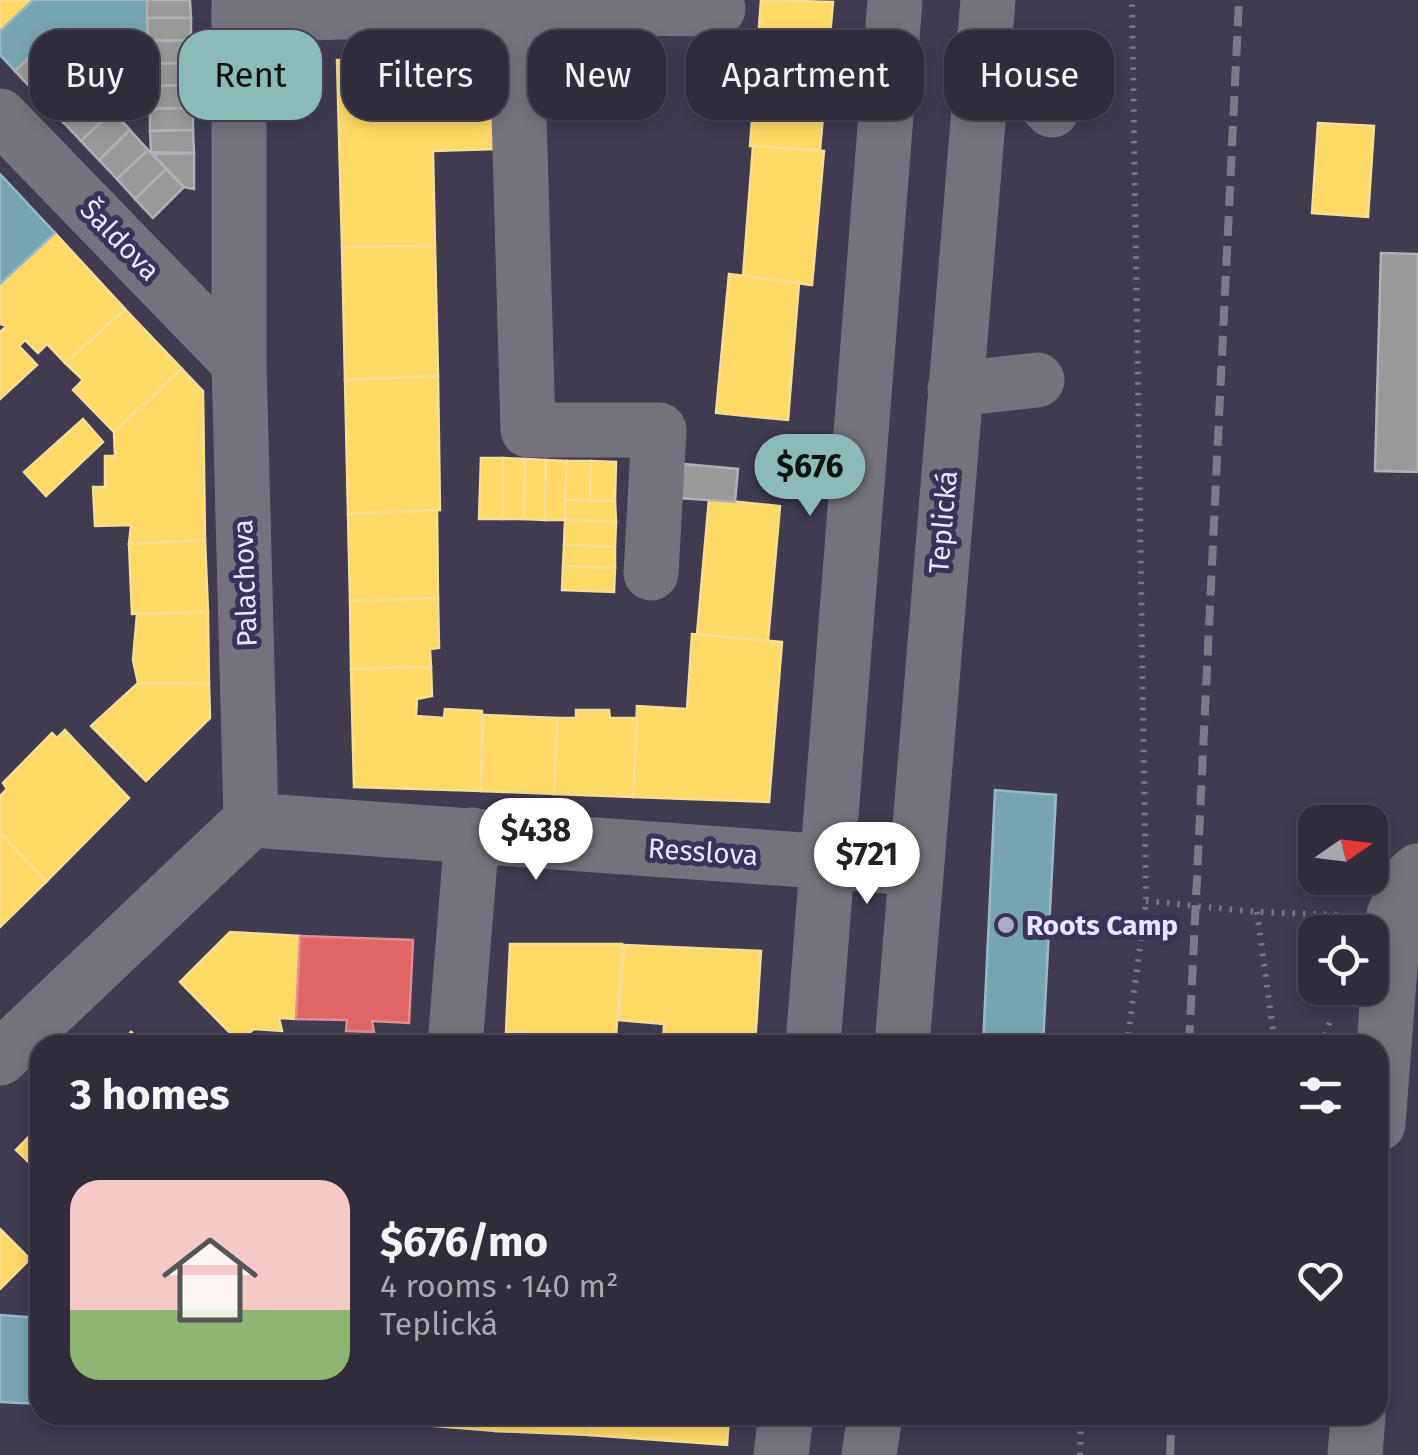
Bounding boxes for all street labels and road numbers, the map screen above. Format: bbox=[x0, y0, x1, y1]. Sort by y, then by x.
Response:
street label: Šaldova bbox=[73, 193, 167, 287]
street label: Teplická bbox=[922, 469, 964, 575]
street label: Palachova bbox=[226, 519, 264, 647]
street label: Resslova bbox=[647, 832, 759, 872]

